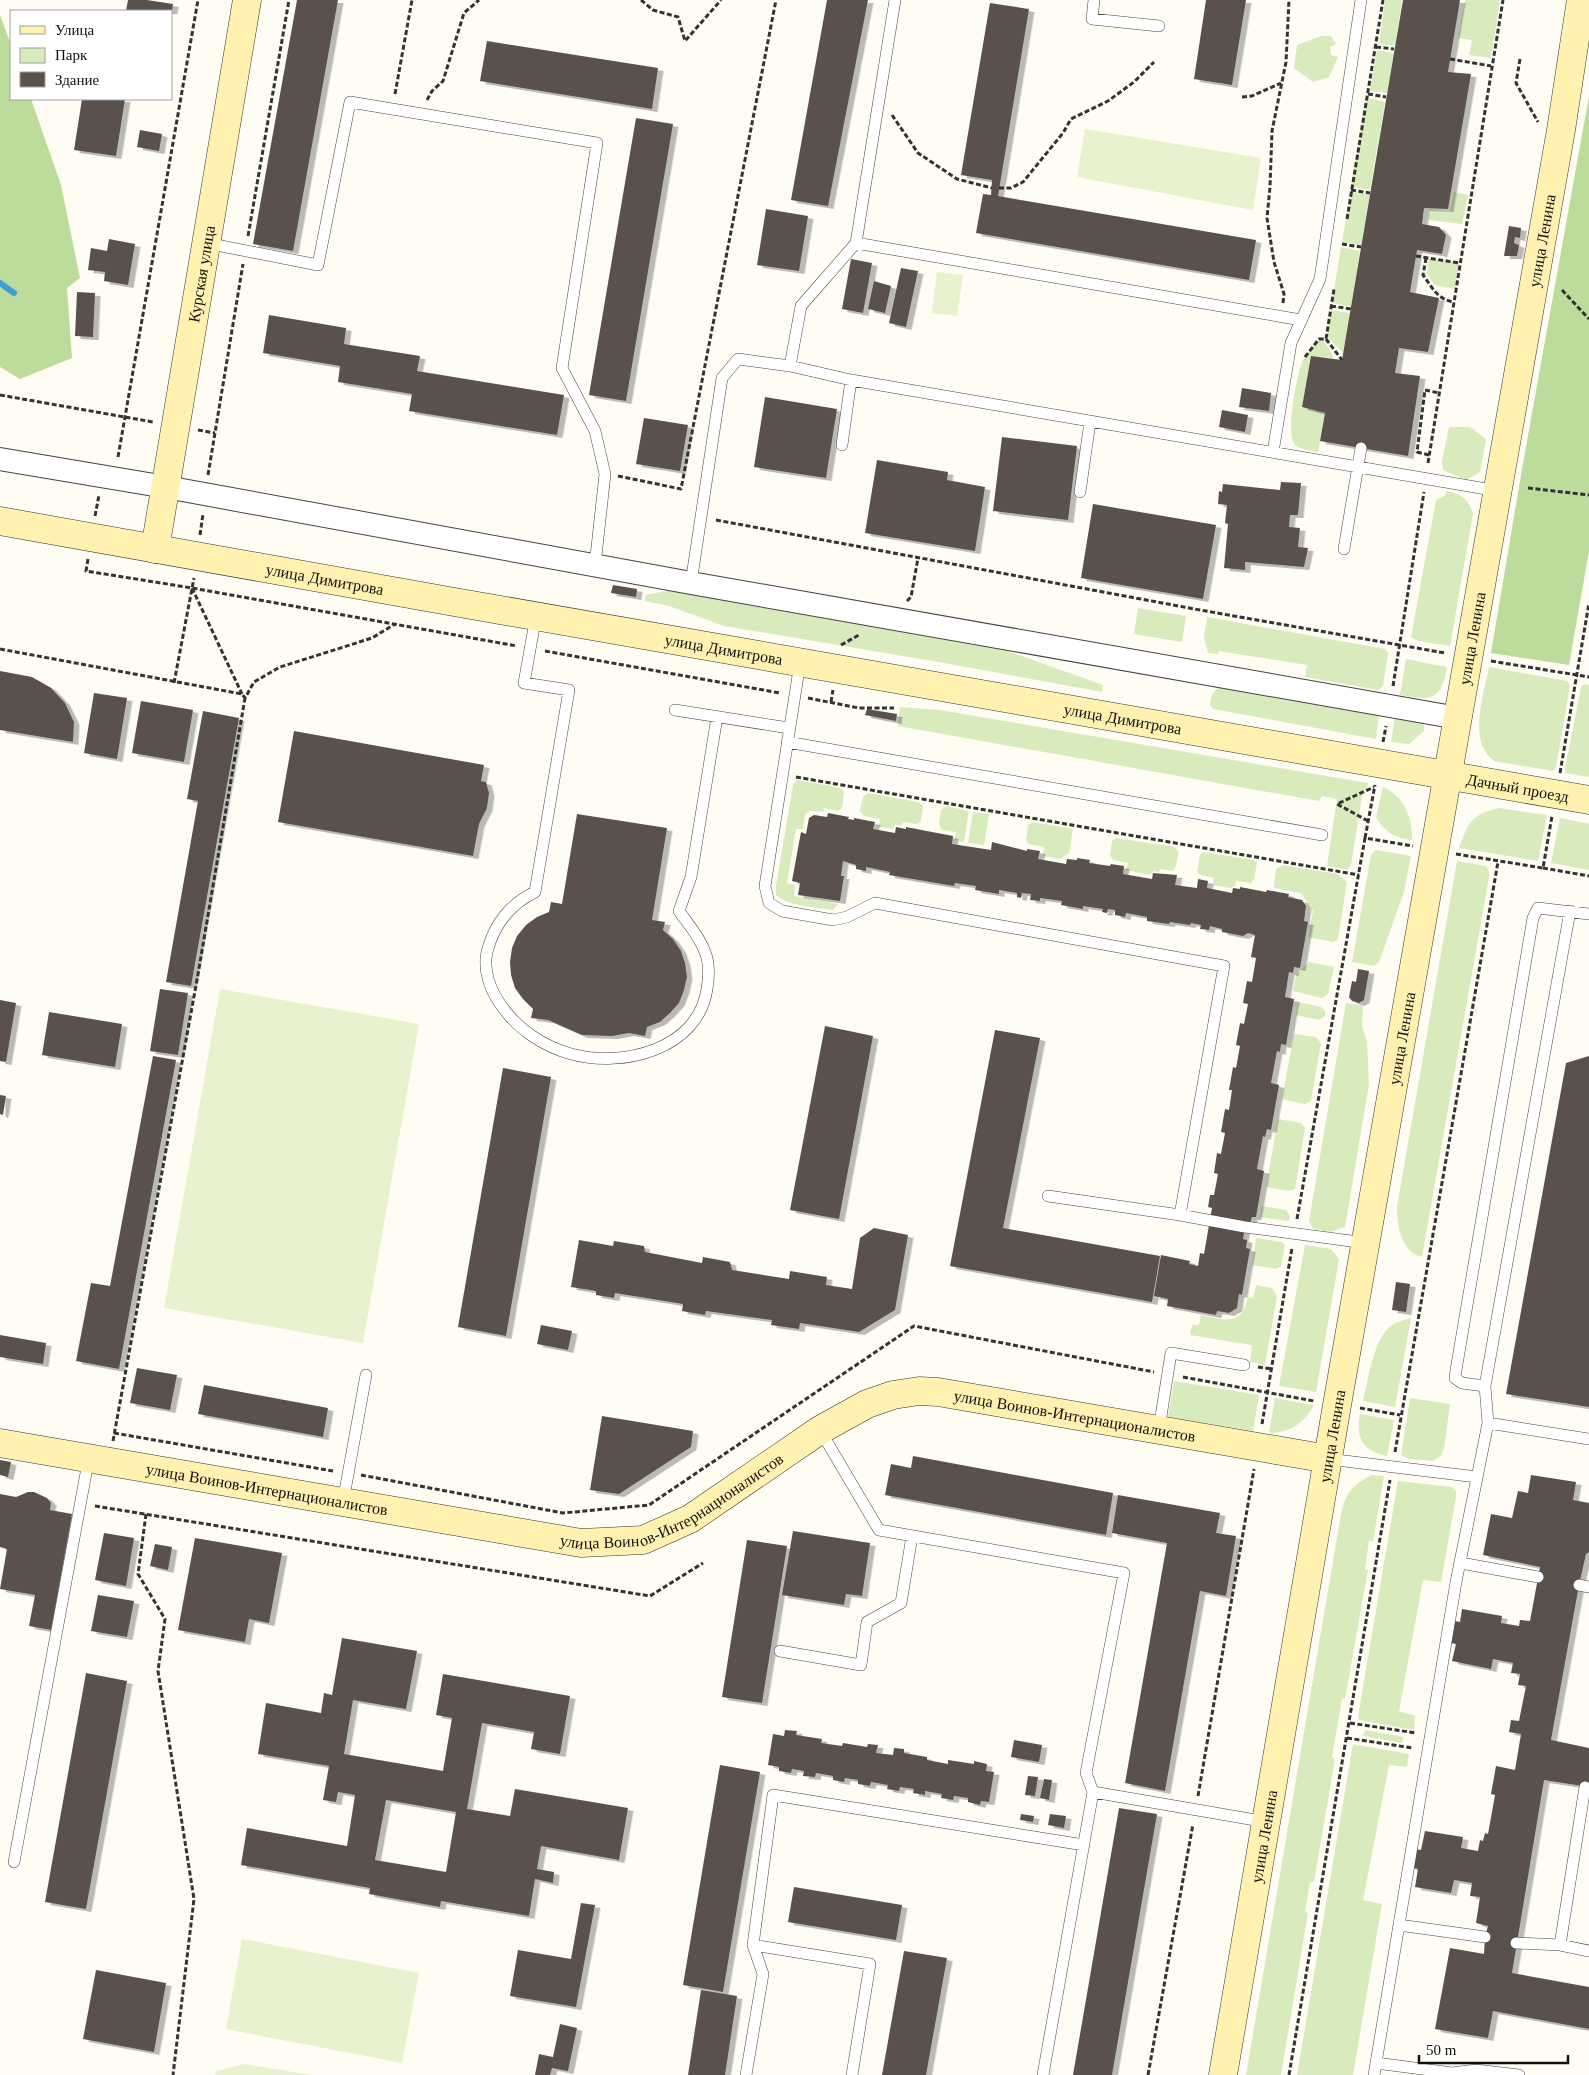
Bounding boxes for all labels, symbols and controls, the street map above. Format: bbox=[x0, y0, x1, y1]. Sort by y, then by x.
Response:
legend bbox=[10, 10, 172, 100]
text: Улица bbox=[55, 22, 94, 38]
text: Парк bbox=[55, 47, 88, 63]
text: Здание bbox=[55, 72, 99, 88]
street label: улица Ленина bbox=[1526, 193, 1559, 289]
street label: Курская улица bbox=[185, 224, 218, 324]
street label: улица Димитрова bbox=[264, 561, 385, 598]
street label: улица Ленина bbox=[1456, 591, 1489, 686]
street label: улица Димитрова bbox=[663, 631, 784, 668]
street label: улица Димитрова bbox=[1062, 700, 1183, 738]
street label: Дачный проезд bbox=[1465, 771, 1570, 806]
street label: улица Ленина bbox=[1385, 990, 1418, 1086]
street label: улица Воинов-Интернационалистов bbox=[952, 1387, 1197, 1445]
street label: улица Ленина bbox=[1316, 1388, 1349, 1484]
street label: улица Воинов-Интернационалистов bbox=[559, 1450, 787, 1553]
street label: улица Воинов-Интернационалистов bbox=[145, 1460, 390, 1519]
street label: улица Ленина bbox=[1248, 1789, 1280, 1885]
scale bar bbox=[1419, 2032, 1568, 2064]
text: 50 m bbox=[1426, 2042, 1457, 2058]

